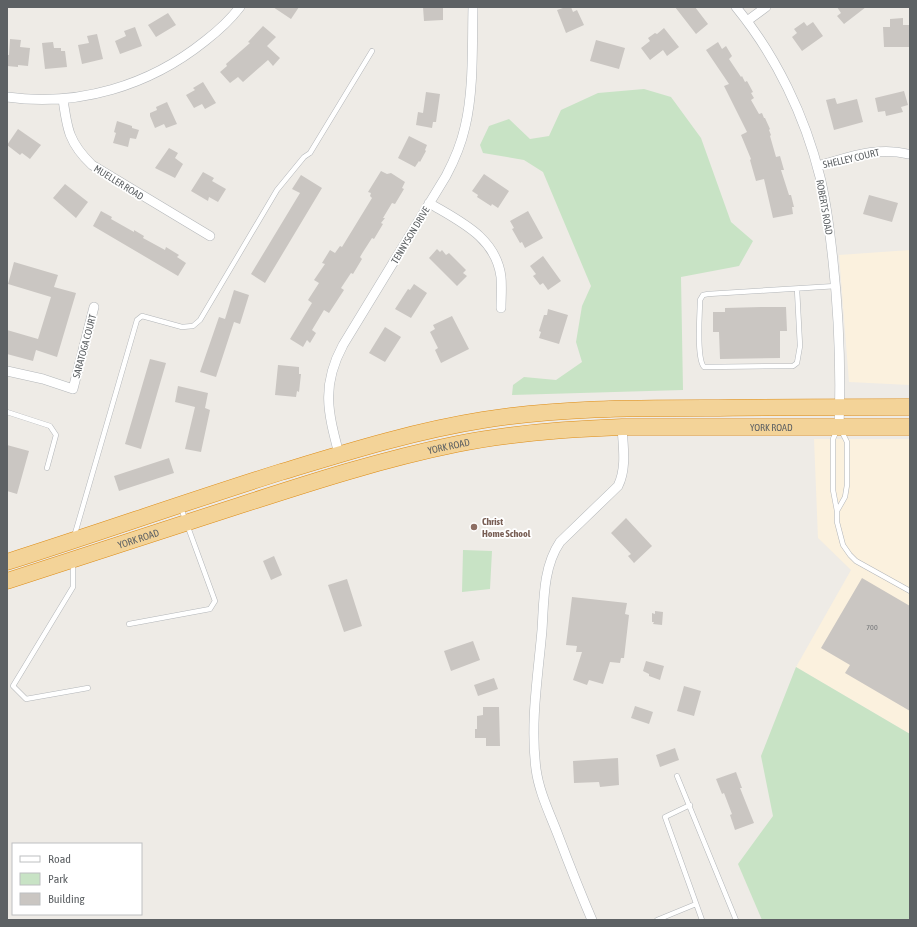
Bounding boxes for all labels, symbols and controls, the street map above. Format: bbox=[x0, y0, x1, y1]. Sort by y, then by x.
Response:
street label: SHELLEY COURT bbox=[822, 147, 881, 170]
street label: MUELLER ROAD bbox=[92, 163, 146, 202]
street label: ROBERTS ROAD bbox=[814, 179, 835, 236]
street label: TENNYSON DRIVE bbox=[389, 204, 432, 266]
street label: SARATOGA COURT bbox=[71, 312, 98, 379]
street label: YORK ROAD bbox=[750, 422, 793, 433]
street label: YORK ROAD bbox=[427, 437, 471, 456]
place label: Christ Home School bbox=[482, 516, 531, 539]
marker: Christ Home School bbox=[469, 522, 479, 532]
street label: YORK ROAD bbox=[116, 527, 161, 551]
house number: 700 bbox=[866, 623, 878, 632]
legend bbox=[12, 843, 142, 915]
text: Road bbox=[48, 852, 71, 866]
text: Park bbox=[48, 872, 69, 886]
text: Building bbox=[48, 892, 86, 906]

